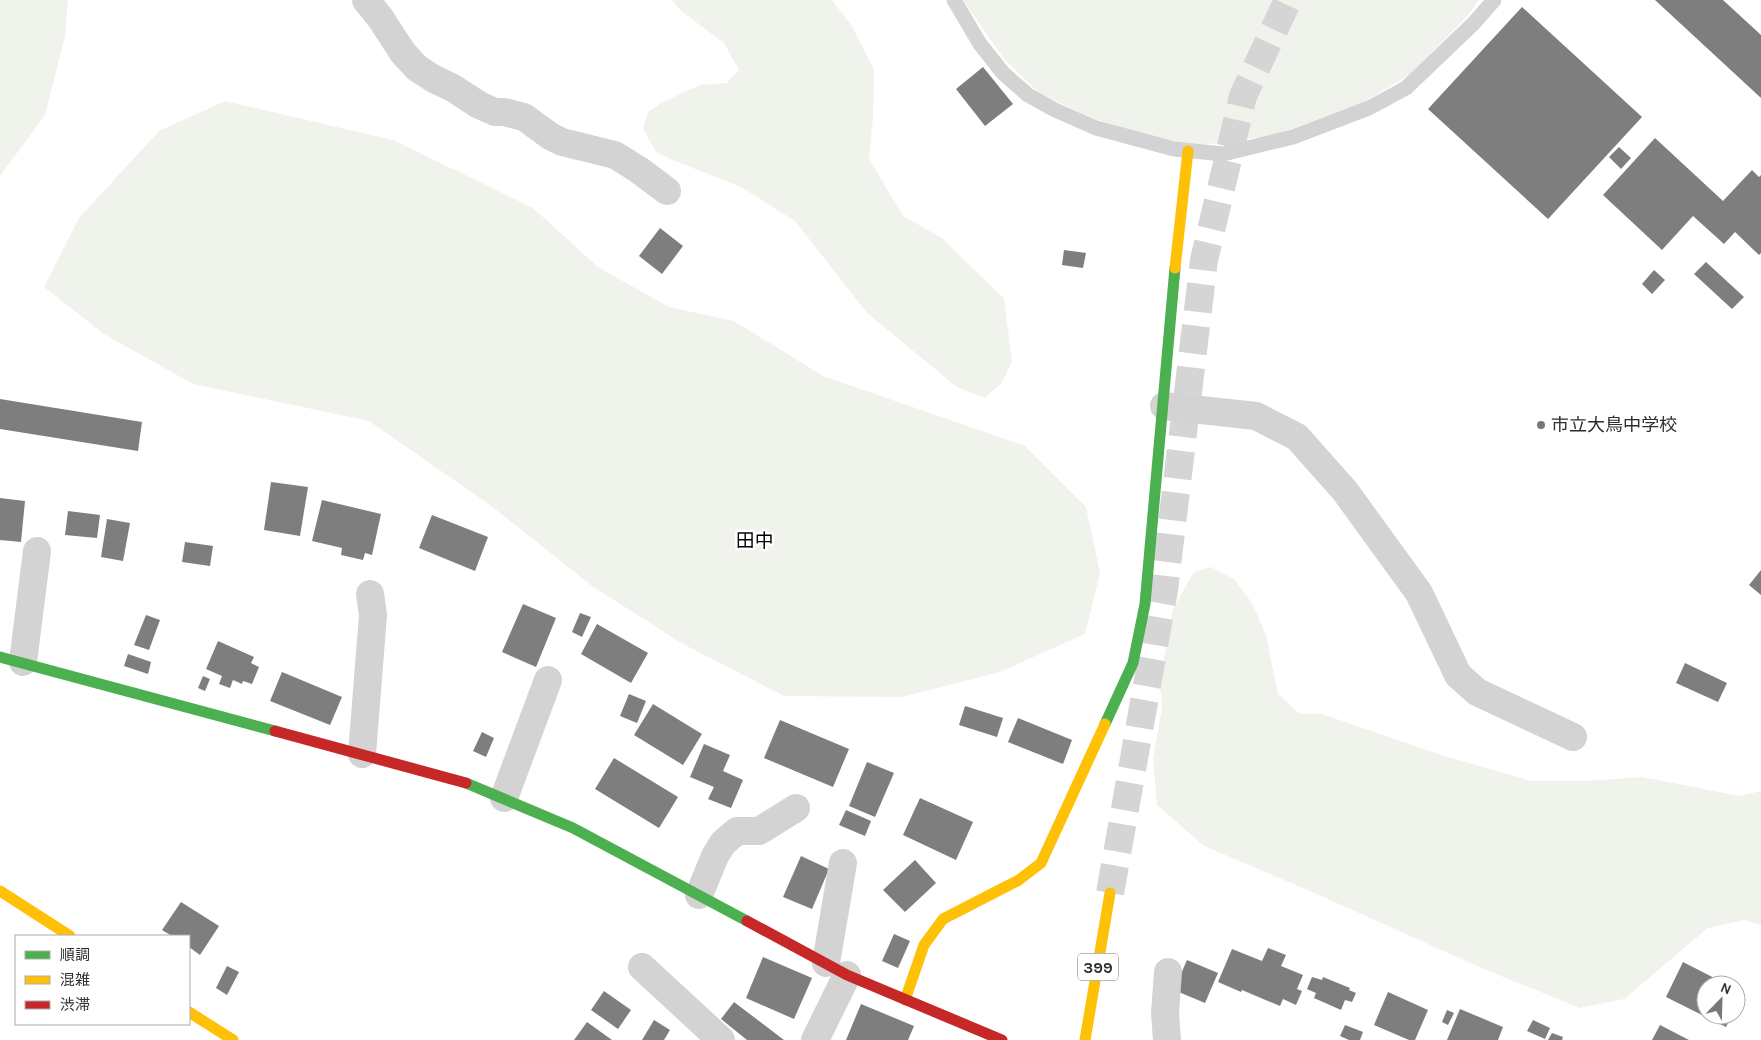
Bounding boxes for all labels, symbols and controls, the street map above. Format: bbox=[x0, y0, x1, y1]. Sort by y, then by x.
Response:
place label: 市立大鳥中学校 bbox=[1551, 414, 1677, 436]
marker: 市立大鳥中学校 bbox=[1535, 419, 1547, 431]
district label: 田中 bbox=[736, 530, 774, 552]
legend bbox=[15, 935, 190, 1025]
text: 順調 bbox=[60, 946, 90, 964]
road number: 399 bbox=[1078, 954, 1118, 980]
text: 混雑 bbox=[60, 971, 90, 989]
north arrow bbox=[1696, 975, 1746, 1025]
text: N bbox=[1718, 979, 1734, 998]
text: 渋滞 bbox=[60, 996, 90, 1014]

